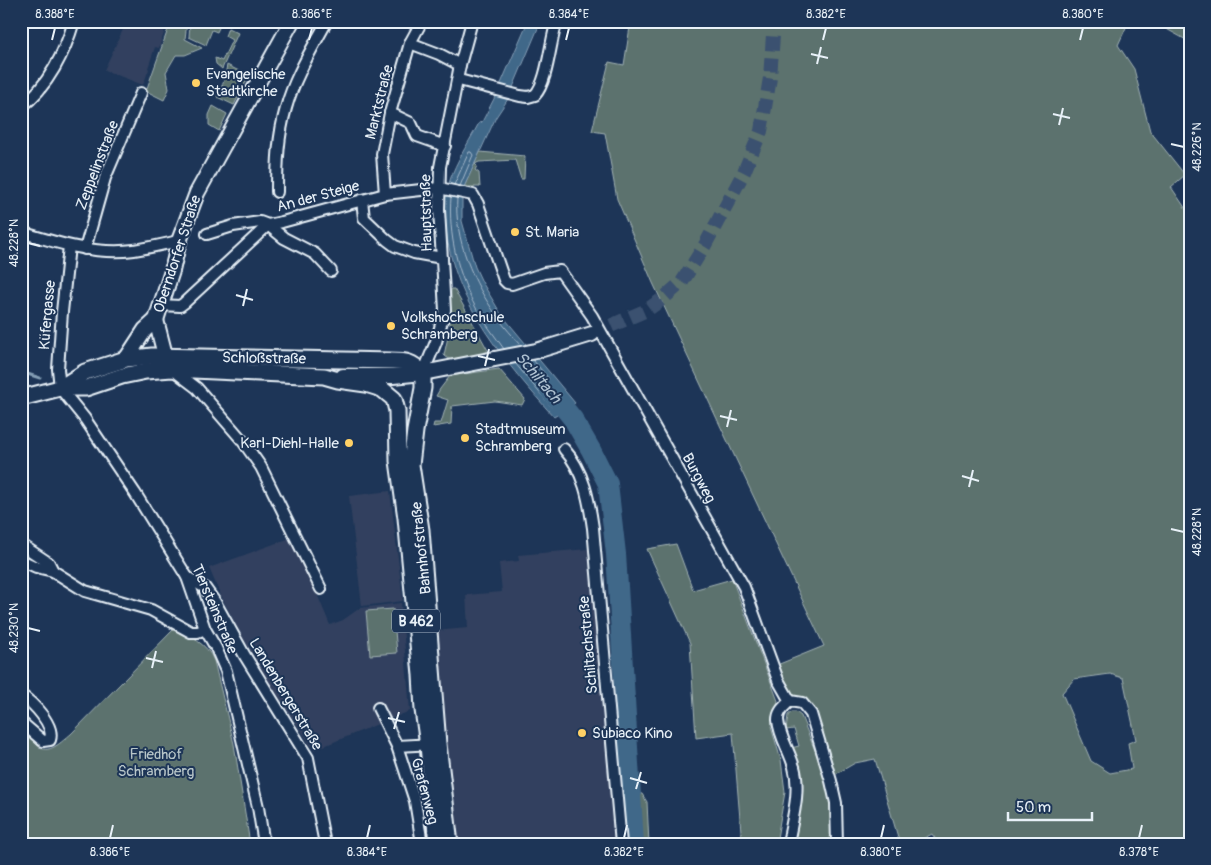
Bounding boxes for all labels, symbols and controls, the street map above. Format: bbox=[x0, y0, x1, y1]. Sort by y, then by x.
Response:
text: 8.388°E bbox=[36, 7, 74, 22]
text: 8.386°E bbox=[292, 7, 332, 22]
text: 8.384°E bbox=[549, 7, 589, 22]
text: 8.382°E bbox=[806, 7, 846, 22]
text: 8.380°E bbox=[1062, 7, 1104, 22]
street label: Marktstraße bbox=[361, 62, 398, 141]
place label: Evangelische Stadtkirche bbox=[206, 65, 286, 101]
marker: Evangelische Stadtkirche bbox=[190, 77, 202, 89]
street label: Zeppelinstraße bbox=[72, 117, 123, 213]
text: 48.226°N bbox=[1190, 122, 1205, 172]
street label: Hauptstraße bbox=[416, 173, 437, 252]
street label: An der Steige bbox=[275, 176, 362, 217]
street label: Oberndorfer Straße bbox=[150, 192, 206, 315]
text: 48.228°N bbox=[7, 219, 22, 267]
place label: St. Maria bbox=[525, 223, 579, 242]
marker: St. Maria bbox=[509, 226, 521, 238]
street label: Küfergasse bbox=[35, 279, 60, 351]
place label: Volkshochschule Schramberg bbox=[401, 308, 505, 344]
marker: Volkshochschule Schramberg bbox=[385, 320, 397, 332]
street label: Schloßstraße bbox=[222, 348, 307, 369]
water label: Schiltach bbox=[511, 348, 567, 409]
place label: Stadtmuseum Schramberg bbox=[475, 420, 566, 456]
marker: Stadtmuseum Schramberg bbox=[459, 432, 471, 444]
place label: Karl-Diehl-Halle bbox=[240, 434, 340, 453]
marker: Karl-Diehl-Halle bbox=[343, 437, 355, 449]
street label: Burgweg bbox=[677, 450, 720, 507]
street label: Bahnhofstraße bbox=[407, 500, 436, 595]
text: 48.228°N bbox=[1190, 508, 1205, 556]
street label: Tiersteinstraße bbox=[187, 562, 242, 657]
street label: Schiltachstraße bbox=[575, 595, 602, 695]
text: 48.230°N bbox=[7, 603, 22, 653]
road number: B 462 bbox=[392, 610, 440, 632]
street label: Landenbergerstraße bbox=[245, 635, 327, 754]
place label: Subiaco Kino bbox=[592, 724, 673, 743]
marker: Subiaco Kino bbox=[576, 727, 588, 739]
park label: Friedhof Schramberg bbox=[118, 745, 194, 781]
street label: Grafenweg bbox=[407, 756, 443, 826]
scale bar bbox=[1008, 790, 1092, 822]
text: 50 m bbox=[1016, 798, 1051, 817]
text: 8.386°E bbox=[90, 845, 130, 860]
text: 8.384°E bbox=[347, 845, 387, 860]
text: 8.382°E bbox=[604, 845, 644, 860]
text: 8.380°E bbox=[860, 845, 902, 860]
text: 8.378°E bbox=[1119, 845, 1159, 860]

